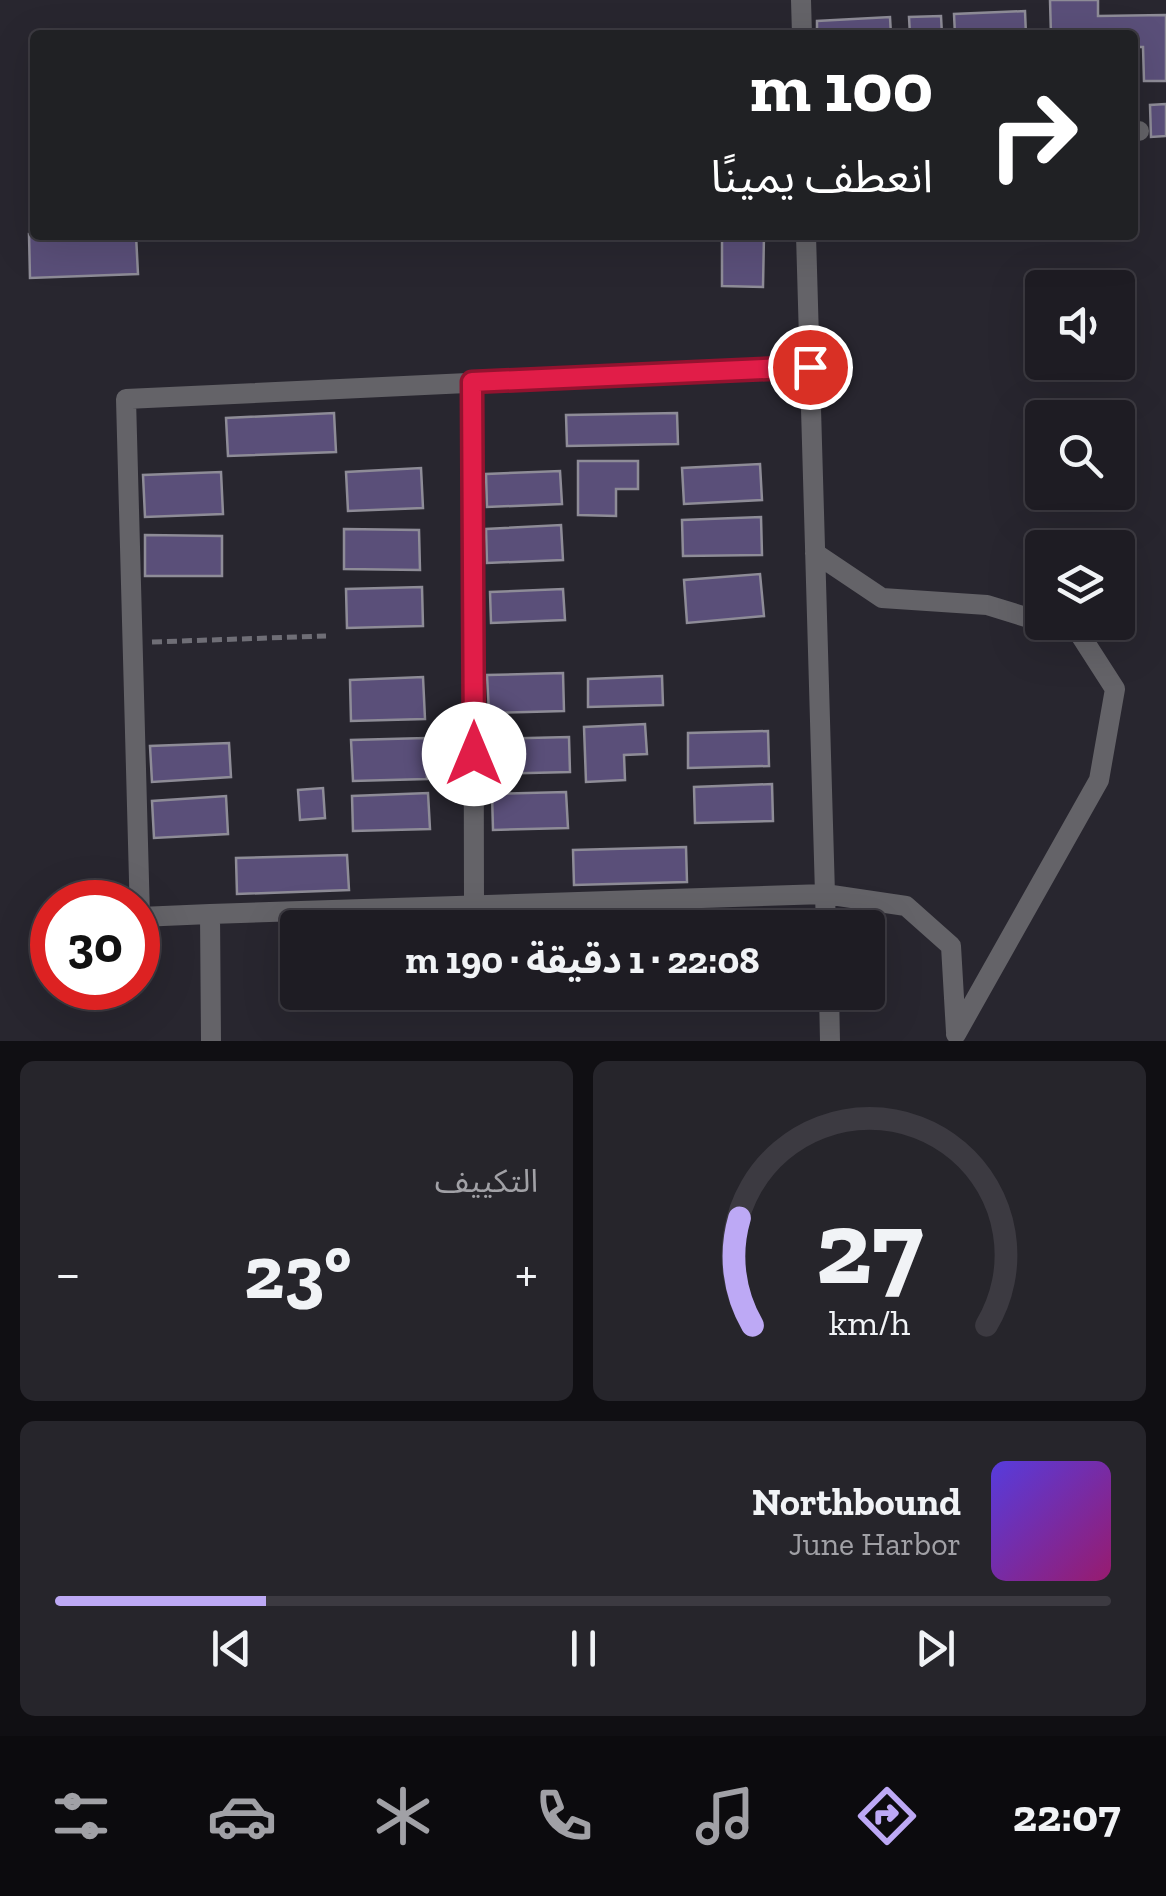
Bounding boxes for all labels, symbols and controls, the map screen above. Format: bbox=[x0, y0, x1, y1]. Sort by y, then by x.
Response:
text: 100 m bbox=[750, 45, 933, 129]
icon: right bbox=[968, 70, 1098, 200]
text: انعطف يمينًا bbox=[710, 150, 933, 204]
map controls bbox=[1025, 270, 1135, 640]
button: sound bbox=[1025, 270, 1135, 380]
pin bbox=[768, 325, 853, 410]
icon: arrive bbox=[783, 340, 838, 395]
button: search bbox=[1025, 400, 1135, 510]
button: layers bbox=[1025, 530, 1135, 640]
position arrow bbox=[422, 702, 526, 806]
speed limit sign: 30 bbox=[30, 880, 160, 1010]
text: 22:08 · 1 دقيقة · 190 m bbox=[405, 937, 760, 983]
text: التكييف bbox=[435, 1162, 538, 1200]
text: 27 bbox=[816, 1185, 923, 1310]
text: 23° bbox=[244, 1227, 352, 1317]
text: − bbox=[55, 1240, 81, 1306]
text: + bbox=[515, 1240, 538, 1306]
text: km/h bbox=[829, 1301, 910, 1344]
text: Northbound bbox=[752, 1479, 961, 1525]
text: June Harbor bbox=[789, 1525, 961, 1563]
icon: previous bbox=[204, 1621, 259, 1676]
icon: pause bbox=[556, 1621, 611, 1676]
icon: next bbox=[908, 1621, 963, 1676]
icon: filters bbox=[46, 1781, 116, 1851]
icon: car bbox=[207, 1781, 277, 1851]
icon: climate bbox=[368, 1781, 438, 1851]
icon: phone bbox=[529, 1781, 599, 1851]
icon: music bbox=[690, 1781, 760, 1851]
icon: directions bbox=[852, 1781, 922, 1851]
text: 22:07 bbox=[1013, 1789, 1120, 1843]

